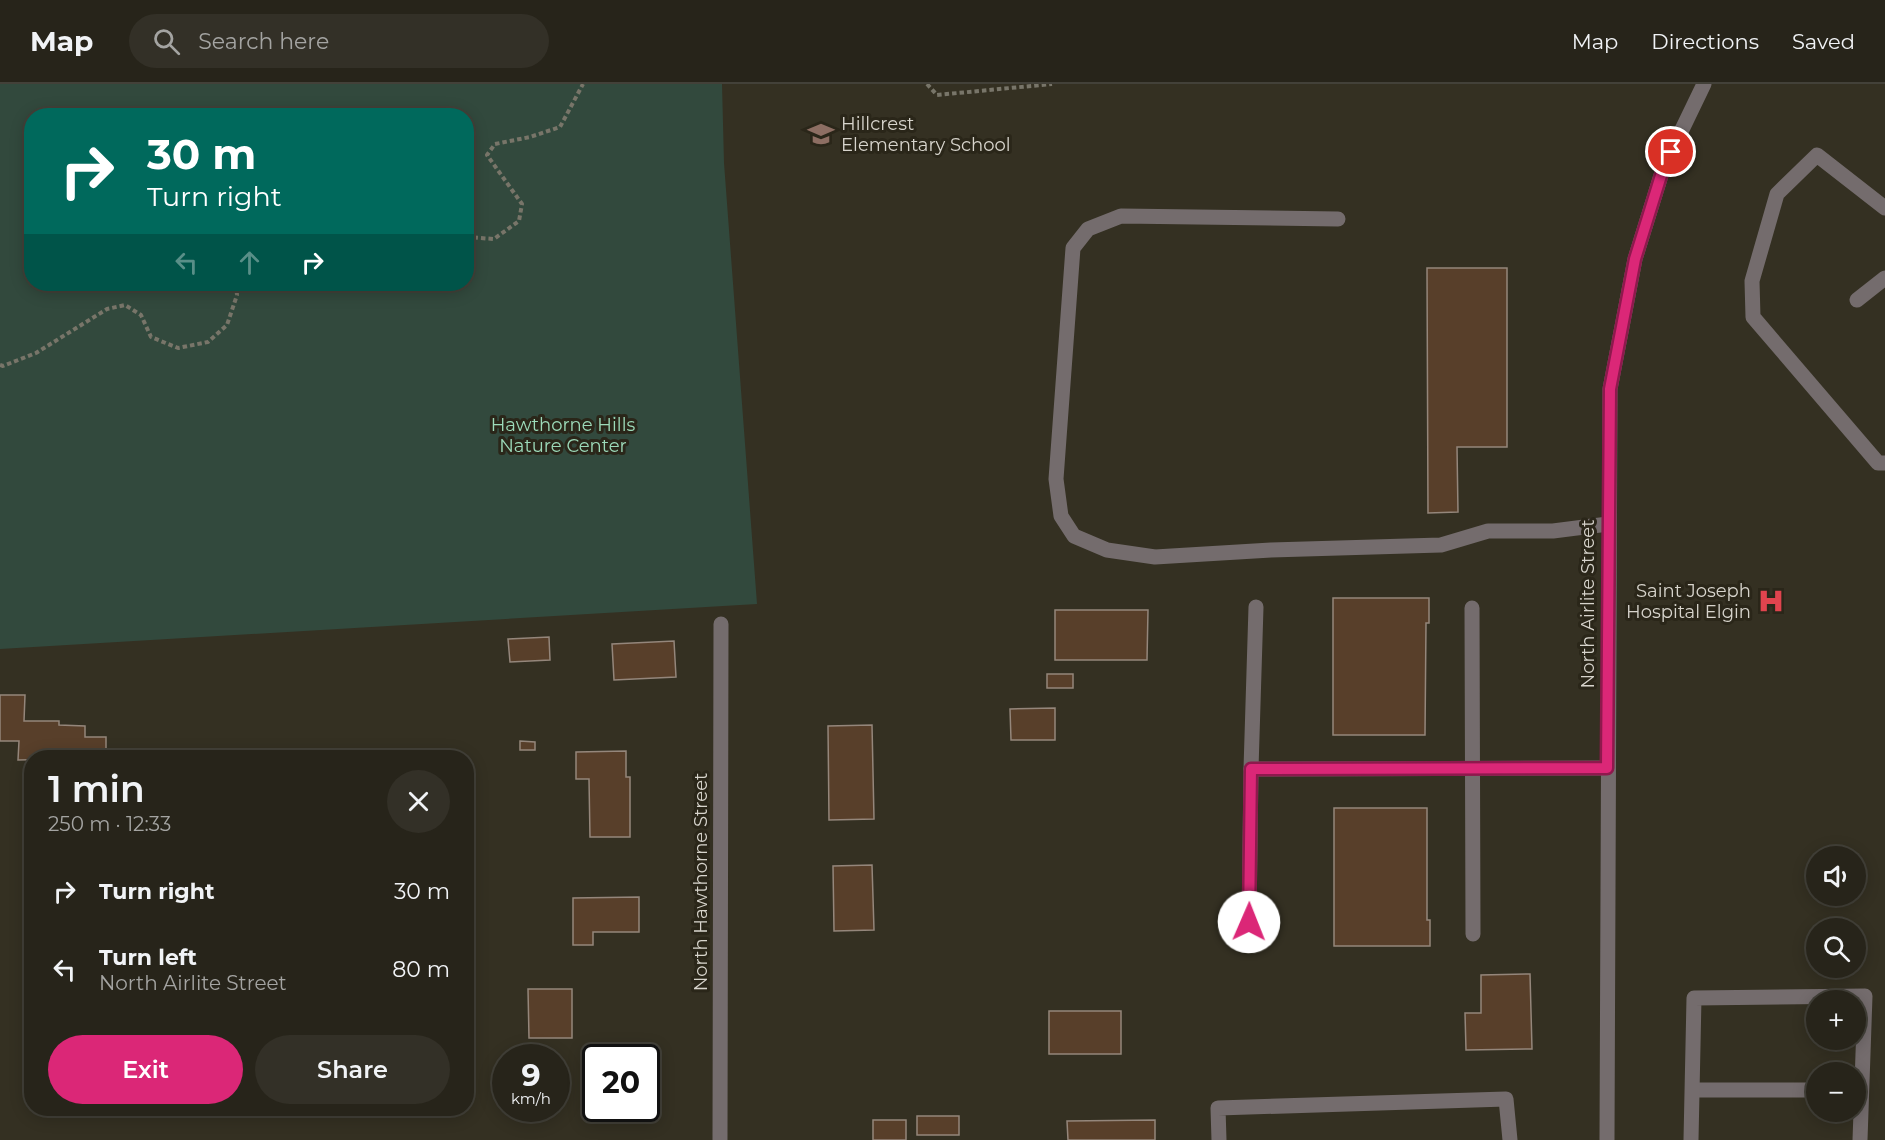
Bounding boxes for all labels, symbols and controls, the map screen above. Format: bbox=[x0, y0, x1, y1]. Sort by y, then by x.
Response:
search box bbox=[129, 14, 549, 68]
text: Map bbox=[30, 24, 93, 58]
icon: search bbox=[150, 25, 183, 58]
text: Search here bbox=[198, 28, 329, 55]
text: Map bbox=[1572, 29, 1618, 54]
text: Directions bbox=[1651, 29, 1759, 54]
text: Saved bbox=[1792, 29, 1855, 54]
place label: Hillcrest Elementary School bbox=[841, 113, 1011, 156]
school or university icon: Hillcrest Elementary School bbox=[806, 119, 836, 149]
pin bbox=[1645, 126, 1696, 177]
text: 30 m bbox=[147, 128, 256, 180]
icon: right bbox=[48, 132, 126, 210]
icon: arrive bbox=[1654, 135, 1687, 168]
text: Turn right bbox=[147, 180, 282, 213]
icon: left bbox=[170, 246, 203, 279]
icon: ahead bbox=[233, 246, 266, 279]
icon: right bbox=[296, 246, 329, 279]
park label: Hawthorne Hills Nature Center bbox=[491, 414, 635, 457]
street label: North Airlite Street bbox=[1577, 520, 1599, 688]
place label: Saint Joseph Hospital Elgin bbox=[1626, 580, 1751, 623]
hospital icon: Saint Joseph Hospital Elgin bbox=[1756, 586, 1786, 616]
text: 1 min bbox=[48, 767, 145, 811]
button: close bbox=[387, 770, 450, 833]
street label: North Hawthorne Street bbox=[690, 773, 712, 991]
text: 250 m · 12:33 bbox=[48, 812, 171, 836]
map controls bbox=[1806, 846, 1866, 1122]
button: sound bbox=[1806, 846, 1866, 906]
icon: right bbox=[48, 875, 81, 908]
text: Turn right bbox=[99, 878, 214, 905]
text: 30 m bbox=[394, 878, 450, 905]
position arrow bbox=[1217, 890, 1281, 954]
button: search bbox=[1806, 918, 1866, 978]
text: Turn left bbox=[99, 944, 197, 971]
icon: left bbox=[48, 953, 81, 986]
text: 80 m bbox=[392, 956, 450, 983]
text: North Airlite Street bbox=[99, 971, 287, 995]
button: + bbox=[1806, 990, 1866, 1050]
button: Exit bbox=[48, 1035, 243, 1104]
button: Share bbox=[255, 1035, 450, 1104]
speed limit sign: 20 bbox=[582, 1044, 660, 1122]
text: 9 bbox=[521, 1057, 541, 1094]
button: − bbox=[1806, 1062, 1866, 1122]
text: km/h bbox=[511, 1089, 551, 1108]

